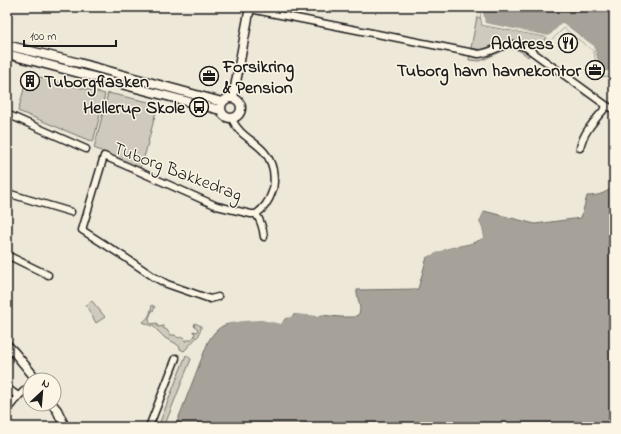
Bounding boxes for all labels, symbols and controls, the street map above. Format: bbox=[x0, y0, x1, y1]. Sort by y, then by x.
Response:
scale bar bbox=[24, 22, 116, 48]
text: 100 m bbox=[30, 28, 57, 46]
place label: Address bbox=[491, 32, 554, 58]
restaurant icon: Address bbox=[557, 32, 579, 54]
place label: Forsikring & Pension bbox=[222, 55, 294, 102]
place label: Tuborg havn havnekontor bbox=[397, 59, 581, 86]
office icon: Tuborg havn havnekontor bbox=[584, 59, 606, 81]
office icon: Forsikring & Pension bbox=[198, 65, 220, 87]
building icon: Tuborgflasken bbox=[19, 70, 41, 92]
place label: Tuborgflasken bbox=[44, 70, 149, 97]
place label: Hellerup Skole bbox=[83, 96, 186, 122]
bus stop icon: Hellerup Skole bbox=[188, 96, 210, 118]
street label: Tuborg Bakkedrag bbox=[109, 136, 245, 210]
north arrow bbox=[22, 372, 62, 412]
text: N bbox=[39, 375, 53, 393]

